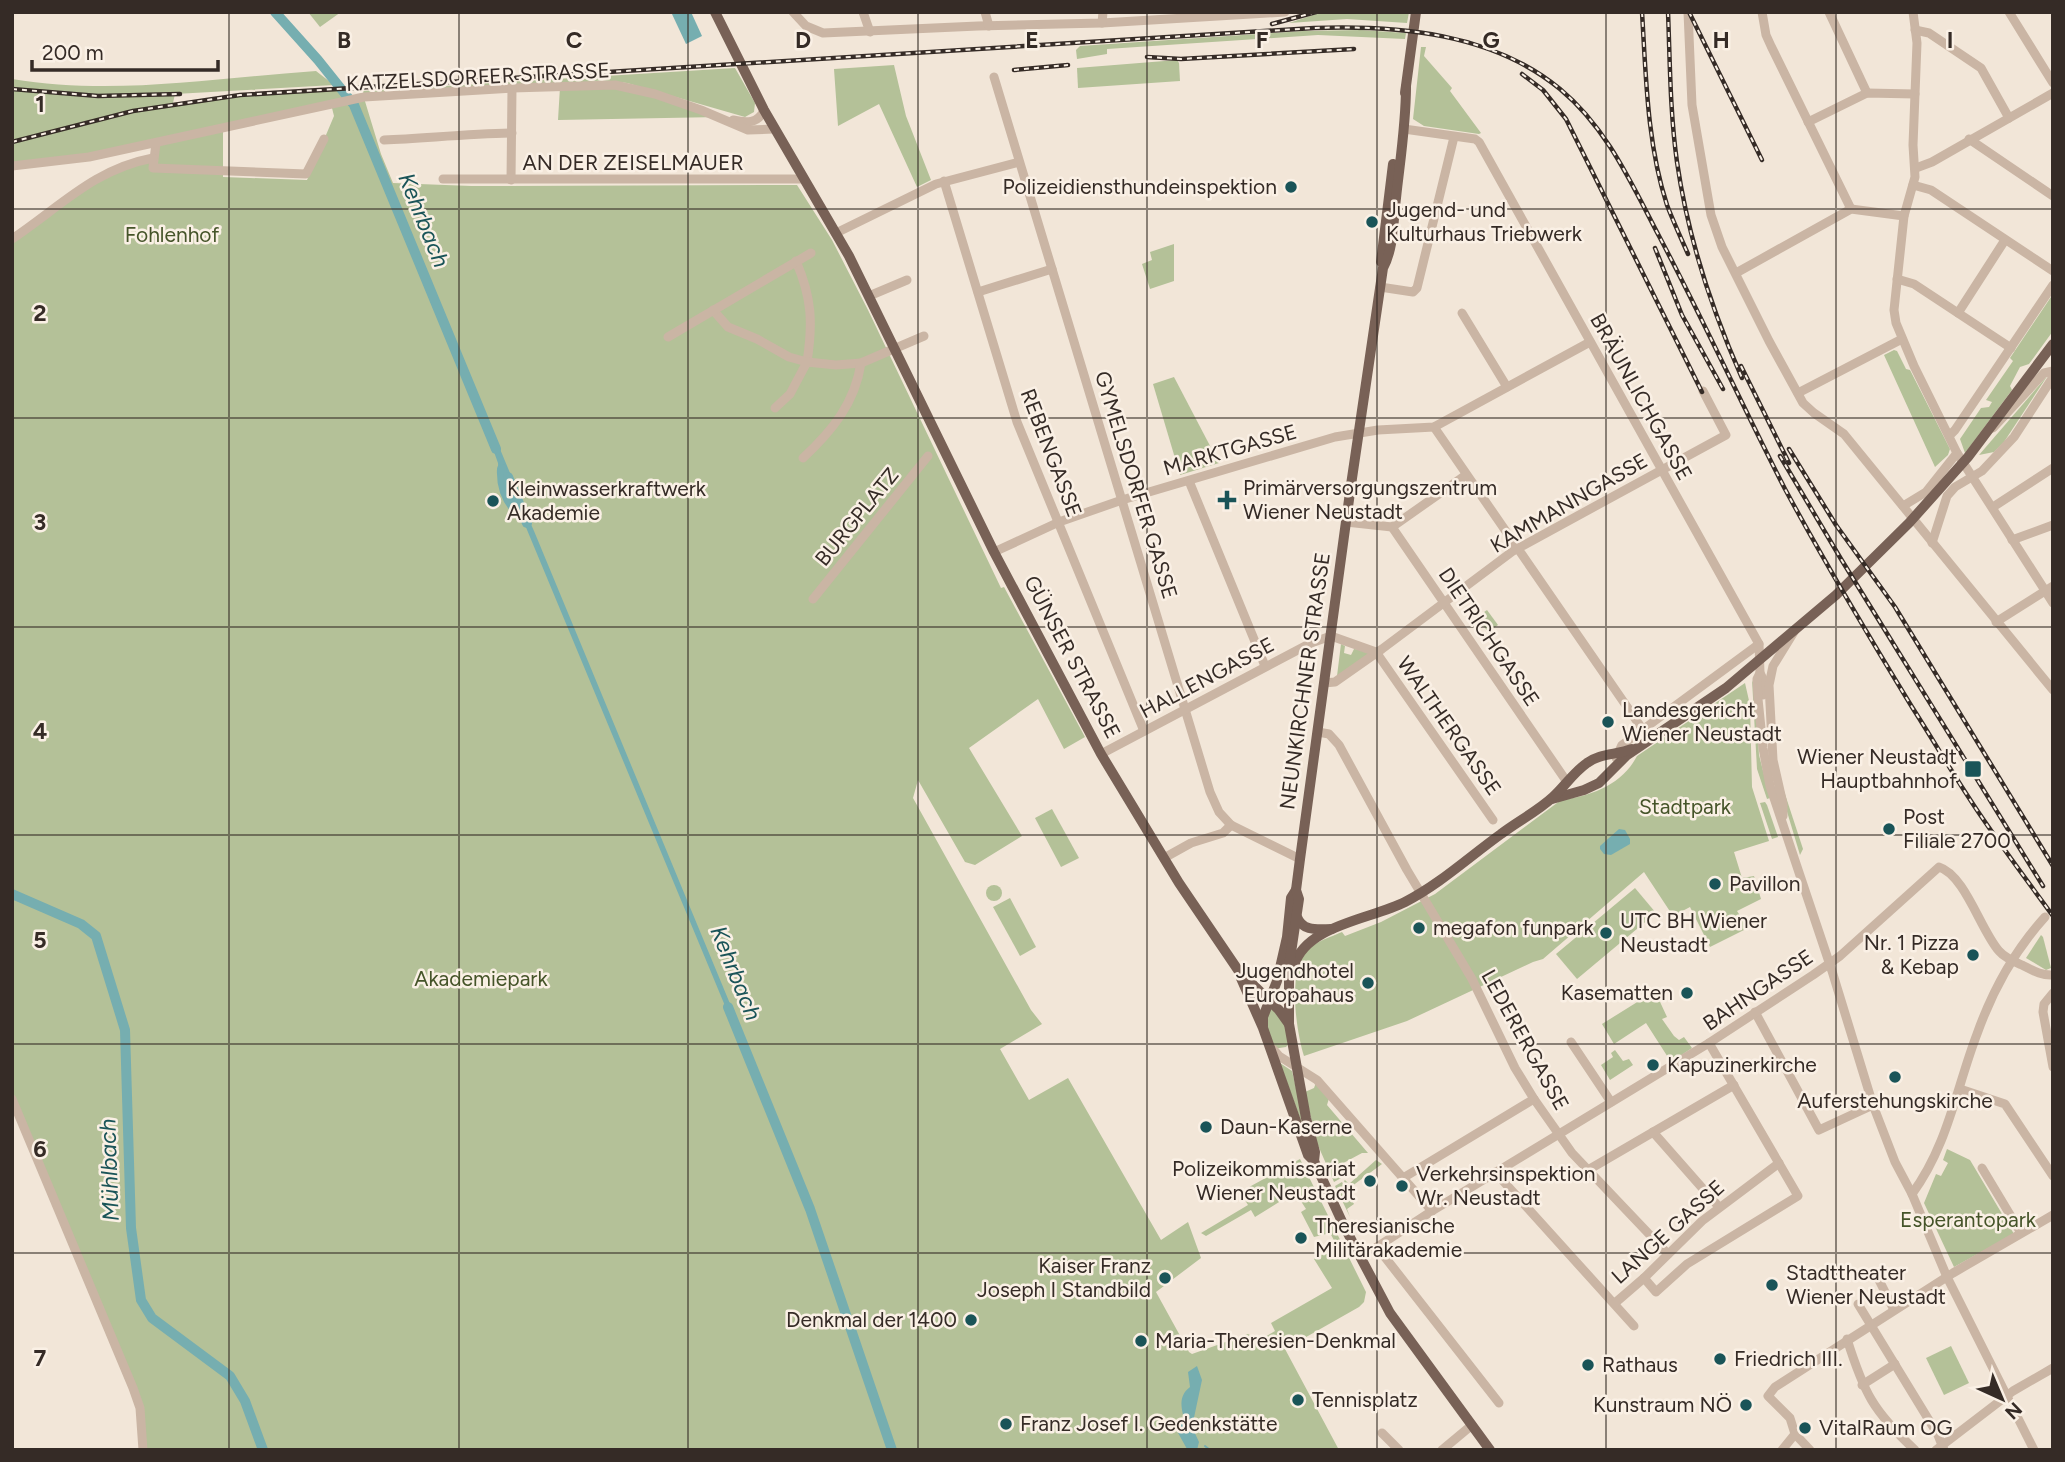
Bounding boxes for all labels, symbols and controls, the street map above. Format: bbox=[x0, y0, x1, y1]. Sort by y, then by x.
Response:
text: B bbox=[337, 26, 351, 54]
text: C bbox=[566, 26, 583, 54]
text: D bbox=[795, 26, 811, 54]
text: E bbox=[1025, 26, 1039, 54]
text: F bbox=[1256, 26, 1269, 54]
text: G bbox=[1482, 26, 1500, 54]
text: H bbox=[1712, 26, 1730, 54]
text: I bbox=[1947, 26, 1953, 54]
scale bar bbox=[32, 28, 217, 72]
text: 200 m bbox=[42, 40, 104, 65]
street label: KATZELSDORFER STRASSE bbox=[345, 57, 611, 96]
text: 1 bbox=[35, 90, 45, 118]
street label: AN DER ZEISELMAUER bbox=[522, 150, 744, 175]
water label: Kehrbach bbox=[392, 169, 456, 271]
place label: Polizeidiensthundeinspektion bbox=[1003, 174, 1277, 199]
marker: Polizeidiensthundeinspektion bbox=[1283, 179, 1299, 195]
place label: Jugend- und Kulturhaus Triebwerk bbox=[1386, 197, 1583, 246]
marker: Jugend- und Kulturhaus Triebwerk bbox=[1364, 214, 1380, 230]
park label: Fohlenhof bbox=[125, 222, 220, 247]
text: 2 bbox=[33, 299, 47, 327]
street label: BRÄUNLICHGASSE bbox=[1585, 309, 1698, 485]
street label: GYMELSDORFER GASSE bbox=[1090, 368, 1183, 602]
street label: REBENGASSE bbox=[1016, 385, 1087, 520]
street label: MARKTGASSE bbox=[1160, 419, 1300, 481]
street label: KAMMANNGASSE bbox=[1486, 447, 1652, 558]
street label: BURGPLATZ bbox=[809, 463, 904, 571]
place label: Primärversorgungszentrum Wiener Neustadt bbox=[1243, 475, 1497, 524]
place label: Kleinwasserkraftwerk Akademie bbox=[507, 476, 707, 525]
marker: Primärversorgungszentrum Wiener Neustadt bbox=[1217, 490, 1237, 510]
marker: Kleinwasserkraftwerk Akademie bbox=[485, 493, 501, 509]
text: 3 bbox=[34, 508, 46, 536]
street label: NEUNKIRCHNER STRASSE bbox=[1274, 551, 1335, 811]
street label: DIETRICHGASSE bbox=[1434, 563, 1545, 711]
street label: GÜNSER STRASSE bbox=[1019, 571, 1126, 742]
street label: HALLENGASSE bbox=[1135, 632, 1278, 724]
street label: WALTHERGASSE bbox=[1392, 651, 1507, 800]
place label: Landesgericht Wiener Neustadt bbox=[1622, 697, 1782, 746]
marker: Landesgericht Wiener Neustadt bbox=[1600, 714, 1616, 730]
text: 4 bbox=[33, 717, 47, 745]
place label: Wiener Neustadt Hauptbahnhof bbox=[1797, 744, 1957, 793]
marker: Wiener Neustadt Hauptbahnhof bbox=[1963, 759, 1983, 779]
park label: Stadtpark bbox=[1639, 794, 1732, 819]
place label: Post Filiale 2700 bbox=[1903, 804, 2011, 853]
marker: Post Filiale 2700 bbox=[1881, 821, 1897, 837]
place label: Pavillon bbox=[1729, 871, 1800, 896]
marker: Pavillon bbox=[1707, 876, 1723, 892]
place label: UTC BH Wiener Neustadt bbox=[1620, 908, 1767, 957]
place label: megafon funpark bbox=[1433, 915, 1595, 940]
marker: megafon funpark bbox=[1411, 920, 1427, 936]
water label: Kehrbach bbox=[704, 922, 768, 1024]
marker: UTC BH Wiener Neustadt bbox=[1598, 925, 1614, 941]
text: 5 bbox=[33, 926, 47, 954]
place label: Nr. 1 Pizza & Kebap bbox=[1864, 930, 1959, 979]
street label: BAHNGASSE bbox=[1698, 944, 1817, 1036]
marker: Nr. 1 Pizza & Kebap bbox=[1965, 947, 1981, 963]
place label: Jugendhotel Europahaus bbox=[1236, 958, 1354, 1007]
street label: LEDERERGASSE bbox=[1476, 965, 1574, 1115]
park label: Akademiepark bbox=[414, 966, 548, 991]
marker: Jugendhotel Europahaus bbox=[1360, 975, 1376, 991]
place label: Kasematten bbox=[1561, 980, 1673, 1005]
marker: Kasematten bbox=[1679, 985, 1695, 1001]
place label: Kapuzinerkirche bbox=[1667, 1052, 1817, 1077]
marker: Kapuzinerkirche bbox=[1645, 1057, 1661, 1073]
marker: Auferstehungskirche bbox=[1887, 1069, 1903, 1085]
place label: Auferstehungskirche bbox=[1797, 1088, 1993, 1113]
place label: Daun-Kaserne bbox=[1220, 1114, 1352, 1139]
water label: Mühlbach bbox=[93, 1118, 125, 1222]
marker: Daun-Kaserne bbox=[1198, 1119, 1214, 1135]
text: 6 bbox=[33, 1135, 47, 1163]
place label: Polizeikommissariat Wiener Neustadt bbox=[1172, 1156, 1356, 1205]
place label: Verkehrsinspektion Wr. Neustadt bbox=[1416, 1161, 1595, 1210]
marker: Polizeikommissariat Wiener Neustadt bbox=[1362, 1173, 1378, 1189]
street label: LANGE GASSE bbox=[1606, 1174, 1729, 1289]
marker: Verkehrsinspektion Wr. Neustadt bbox=[1394, 1178, 1410, 1194]
park label: Esperantopark bbox=[1900, 1207, 2037, 1232]
place label: Theresianische Militärakademie bbox=[1315, 1213, 1462, 1262]
marker: Theresianische Militärakademie bbox=[1293, 1230, 1309, 1246]
place label: Kaiser Franz Joseph I Standbild bbox=[977, 1253, 1151, 1302]
place label: Stadttheater Wiener Neustadt bbox=[1786, 1260, 1946, 1309]
marker: Kaiser Franz Joseph I Standbild bbox=[1157, 1270, 1173, 1286]
marker: Stadttheater Wiener Neustadt bbox=[1764, 1277, 1780, 1293]
place label: Denkmal der 1400 bbox=[786, 1307, 957, 1332]
marker: Denkmal der 1400 bbox=[963, 1312, 979, 1328]
place label: Maria-Theresien-Denkmal bbox=[1155, 1328, 1396, 1353]
marker: Maria-Theresien-Denkmal bbox=[1133, 1333, 1149, 1349]
text: 7 bbox=[34, 1344, 47, 1372]
place label: Friedrich III. bbox=[1734, 1346, 1843, 1371]
marker: Friedrich III. bbox=[1712, 1351, 1728, 1367]
place label: Rathaus bbox=[1602, 1352, 1678, 1377]
marker: Rathaus bbox=[1580, 1357, 1596, 1373]
north arrow bbox=[1967, 1364, 2037, 1434]
place label: Tennisplatz bbox=[1312, 1387, 1418, 1412]
marker: Tennisplatz bbox=[1290, 1392, 1306, 1408]
place label: Kunstraum NÖ bbox=[1593, 1392, 1732, 1417]
marker: Kunstraum NÖ bbox=[1738, 1397, 1754, 1413]
text: N bbox=[2000, 1397, 2027, 1424]
place label: Franz Josef I. Gedenkstätte bbox=[1020, 1411, 1277, 1436]
place label: VitalRaum OG bbox=[1819, 1415, 1953, 1440]
marker: Franz Josef I. Gedenkstätte bbox=[998, 1416, 1014, 1432]
marker: VitalRaum OG bbox=[1797, 1420, 1813, 1436]

